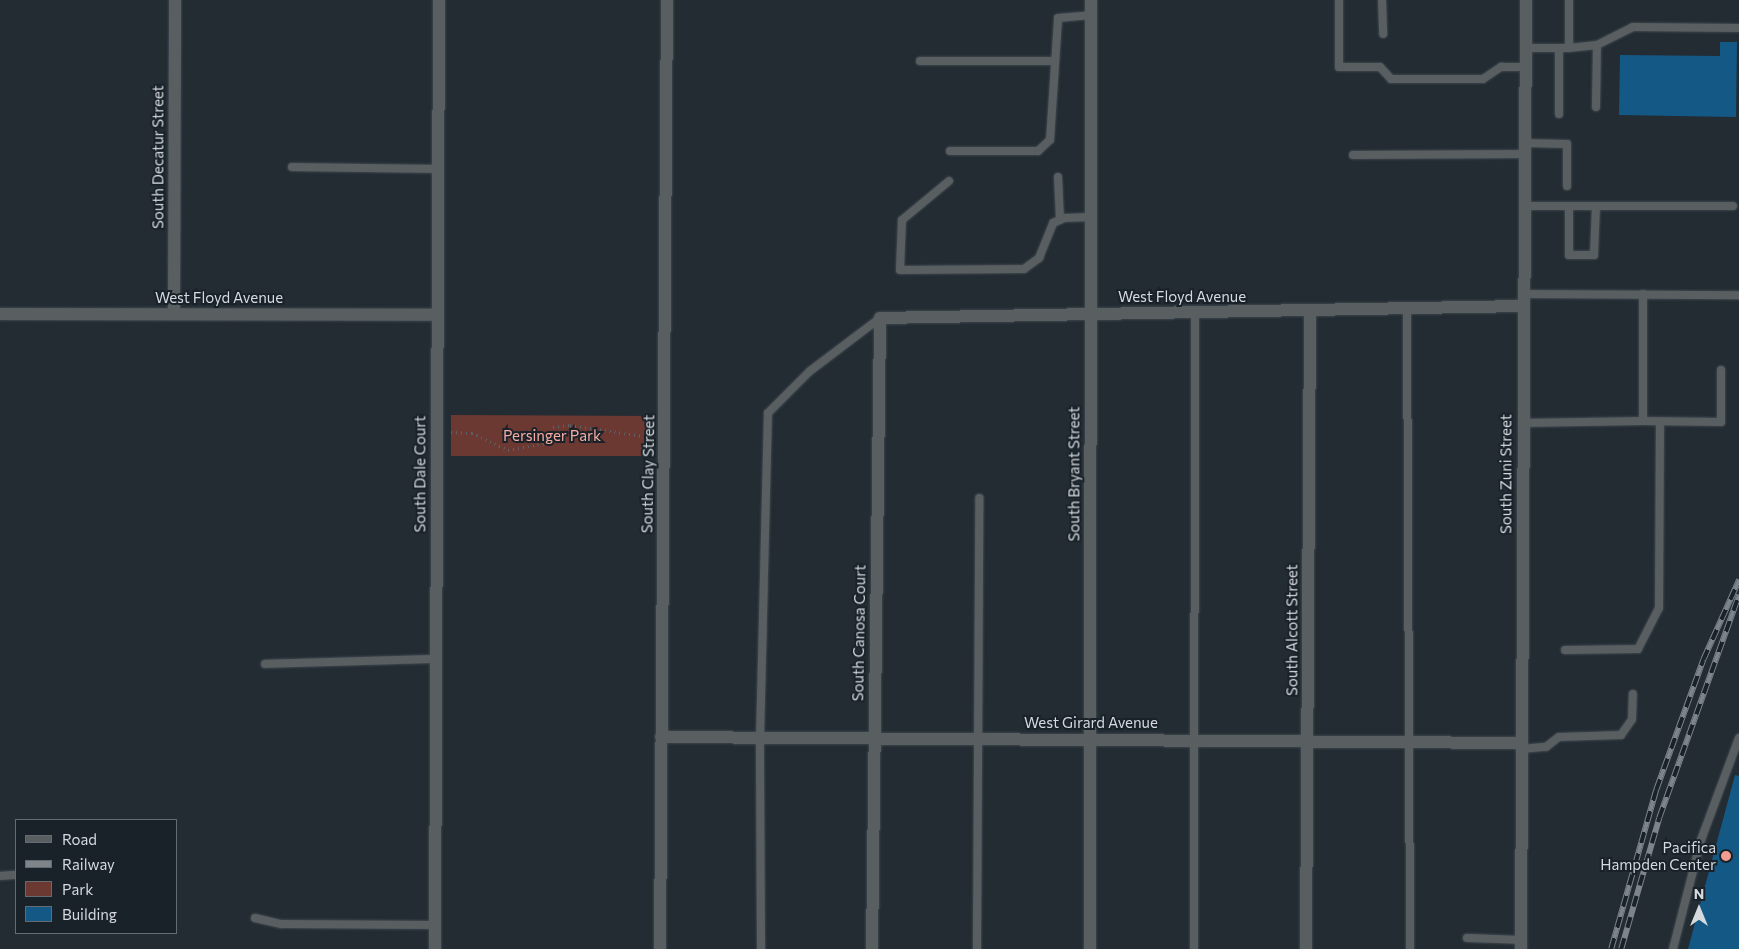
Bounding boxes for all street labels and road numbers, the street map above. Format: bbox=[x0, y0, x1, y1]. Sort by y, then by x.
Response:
street label: South Decatur Street bbox=[149, 85, 167, 229]
street label: West Floyd Avenue bbox=[1118, 288, 1246, 306]
street label: West Floyd Avenue bbox=[155, 289, 283, 307]
street label: South Bryant Street bbox=[1065, 407, 1083, 541]
street label: South Zuni Street bbox=[1497, 414, 1515, 534]
street label: South Clay Street bbox=[638, 415, 658, 533]
street label: South Dale Court bbox=[411, 416, 429, 532]
street label: South Alcott Street bbox=[1283, 564, 1301, 696]
street label: South Canosa Court bbox=[849, 565, 869, 701]
street label: West Girard Avenue bbox=[1024, 714, 1158, 732]

